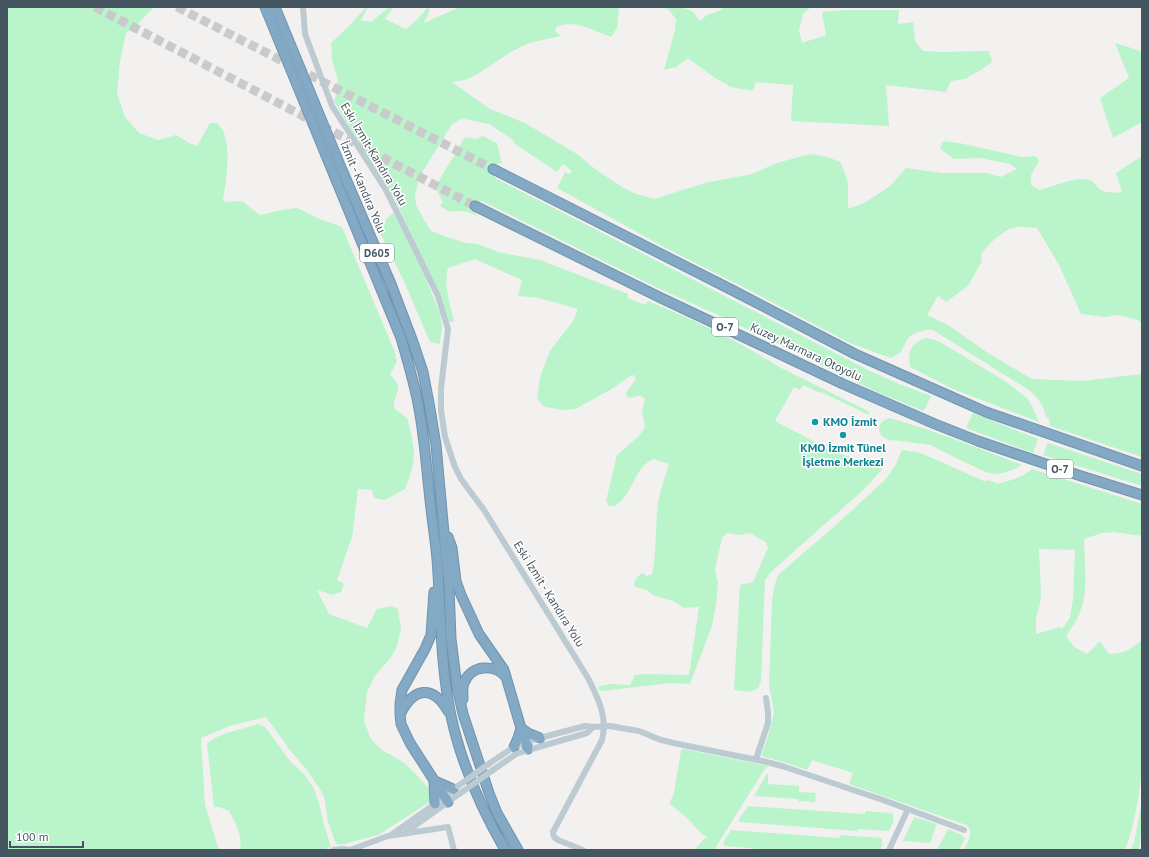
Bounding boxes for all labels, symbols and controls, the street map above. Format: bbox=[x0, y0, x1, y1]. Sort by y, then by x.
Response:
street label: Eskı İzmit-Kandıra Yolu bbox=[338, 99, 411, 208]
street label: İzmit - Kandıra Yolu bbox=[337, 138, 390, 235]
road number: D605 bbox=[360, 244, 394, 262]
road number: O-7 bbox=[712, 318, 738, 336]
street label: Kuzey Marmara Otoyolu bbox=[748, 319, 864, 384]
place label: KMO İzmit bbox=[823, 414, 878, 429]
marker: KMO İzmit bbox=[810, 417, 820, 427]
marker: KMO İzmit Tünel İşletme Merkezi bbox=[838, 430, 848, 440]
place label: KMO İzmit Tünel İşletme Merkezi bbox=[800, 440, 886, 469]
road number: O-7 bbox=[1047, 460, 1073, 478]
street label: Eski İzmit - Kandıra Yolu bbox=[511, 538, 588, 650]
scale bar bbox=[10, 823, 83, 849]
text: 100 m bbox=[16, 829, 49, 844]

